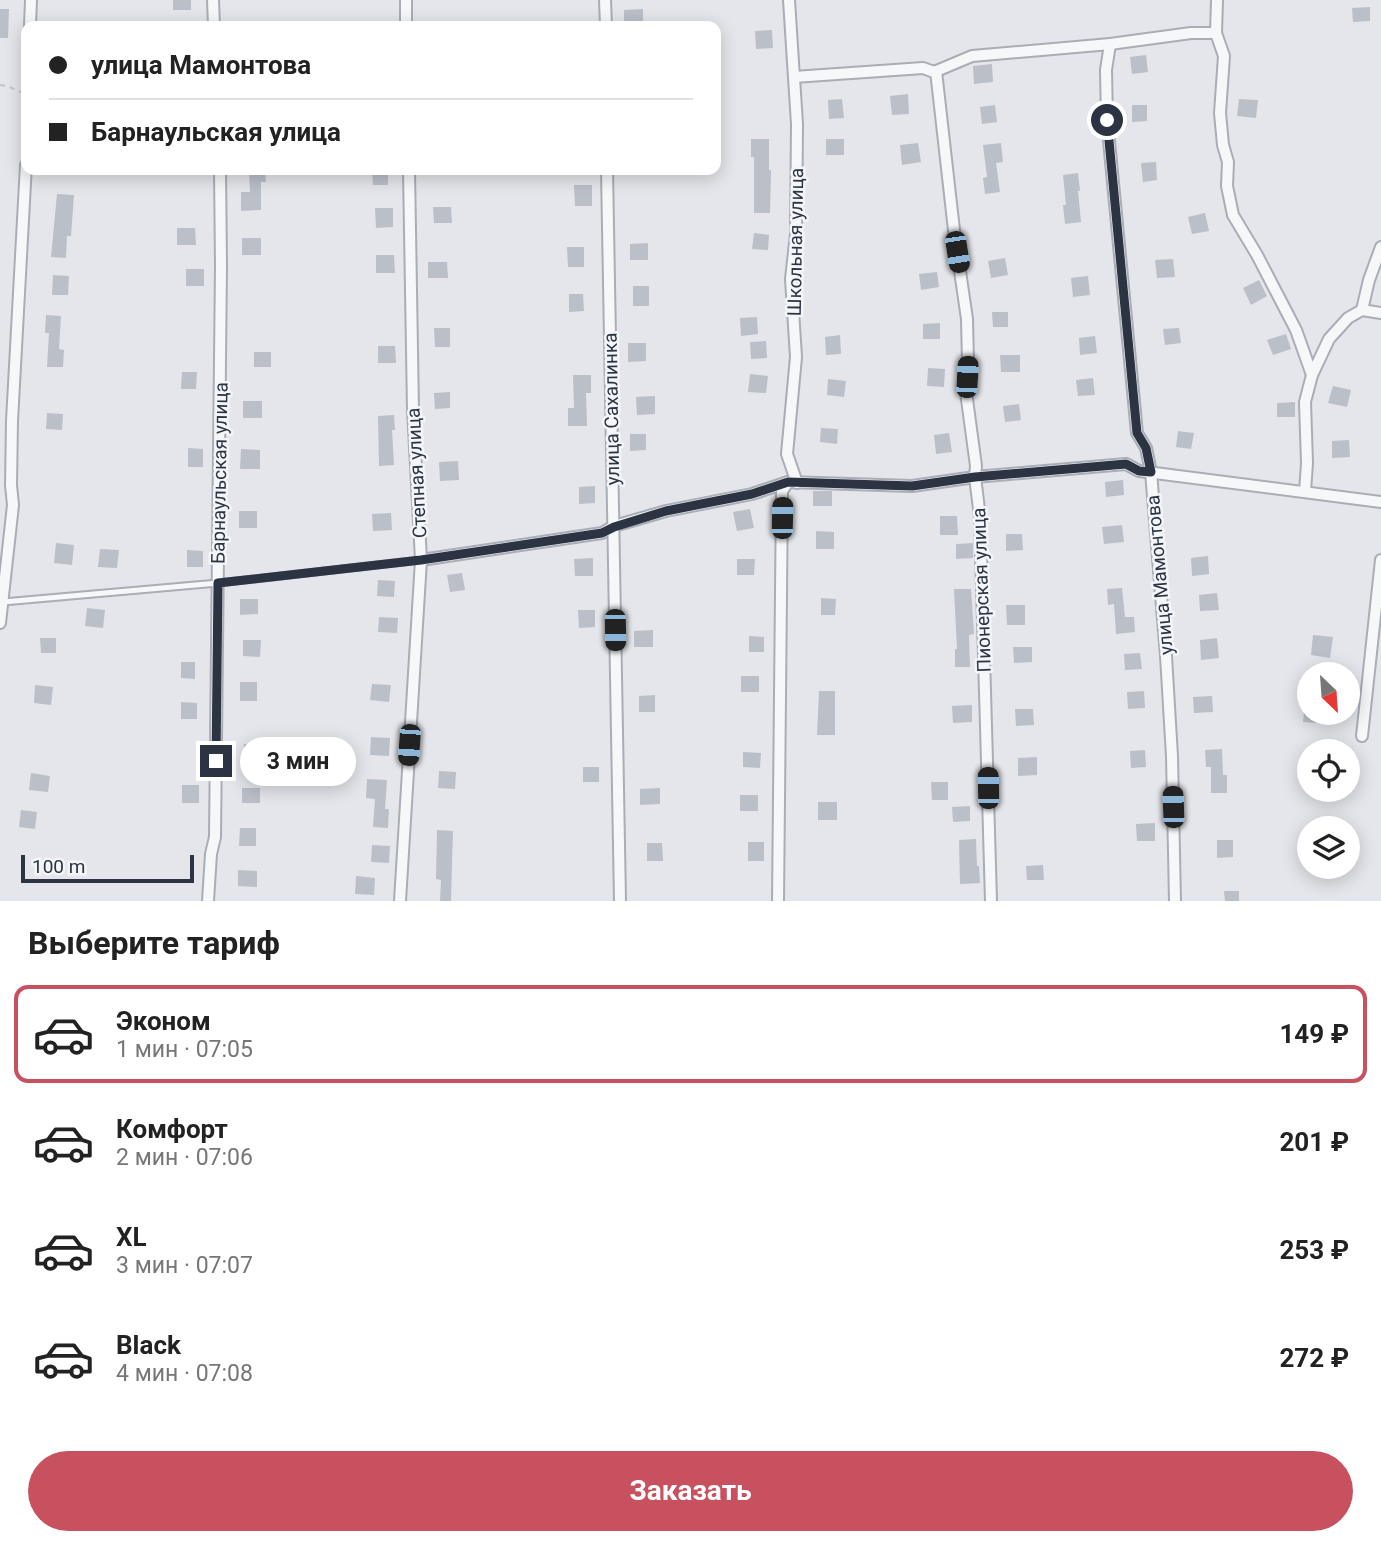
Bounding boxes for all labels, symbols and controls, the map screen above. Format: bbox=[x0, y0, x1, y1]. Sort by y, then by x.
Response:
text: улица Мамонтова bbox=[91, 50, 311, 80]
route start bbox=[1091, 104, 1123, 136]
text: Барнаульская улица bbox=[91, 117, 341, 147]
street label: Школьная улица bbox=[783, 168, 808, 316]
car bbox=[944, 230, 971, 274]
street label: улица Сахалинка bbox=[599, 332, 624, 486]
car bbox=[956, 355, 979, 399]
street label: Барнаульская улица bbox=[206, 382, 233, 564]
street label: Степная улица bbox=[402, 407, 431, 539]
street label: улица Мамонтова bbox=[1141, 494, 1178, 656]
car bbox=[772, 497, 793, 539]
street label: Пионерская улица bbox=[967, 507, 996, 673]
car bbox=[605, 609, 626, 651]
north arrow bbox=[1297, 662, 1360, 724]
map controls bbox=[1297, 662, 1360, 879]
car bbox=[398, 723, 421, 767]
callout: 3 мин bbox=[241, 736, 356, 786]
button: locate bbox=[1297, 739, 1360, 802]
route end bbox=[200, 745, 232, 777]
text: 3 мин bbox=[267, 748, 329, 775]
car bbox=[978, 767, 999, 809]
car bbox=[1162, 786, 1185, 828]
button: layers bbox=[1297, 816, 1360, 879]
scale bar bbox=[21, 852, 194, 884]
text: 100 m bbox=[32, 855, 85, 878]
text: Выберите тариф bbox=[28, 924, 280, 962]
icon: car bbox=[32, 1003, 95, 1066]
text: Эконом bbox=[116, 1006, 211, 1036]
text: 149 ₽ bbox=[1279, 1019, 1349, 1049]
text: 1 мин · 07:05 bbox=[116, 1036, 253, 1063]
icon: car bbox=[32, 1111, 95, 1174]
text: Комфорт bbox=[116, 1114, 228, 1144]
text: 201 ₽ bbox=[1279, 1127, 1349, 1157]
text: 2 мин · 07:06 bbox=[116, 1144, 253, 1171]
icon: car bbox=[32, 1219, 95, 1282]
text: XL bbox=[116, 1222, 147, 1252]
text: 253 ₽ bbox=[1279, 1235, 1349, 1265]
text: 3 мин · 07:07 bbox=[116, 1252, 253, 1279]
icon: car bbox=[32, 1327, 95, 1390]
text: Black bbox=[116, 1330, 181, 1360]
text: 272 ₽ bbox=[1279, 1343, 1349, 1373]
text: 4 мин · 07:08 bbox=[116, 1360, 253, 1387]
button: Заказать bbox=[28, 1451, 1353, 1531]

